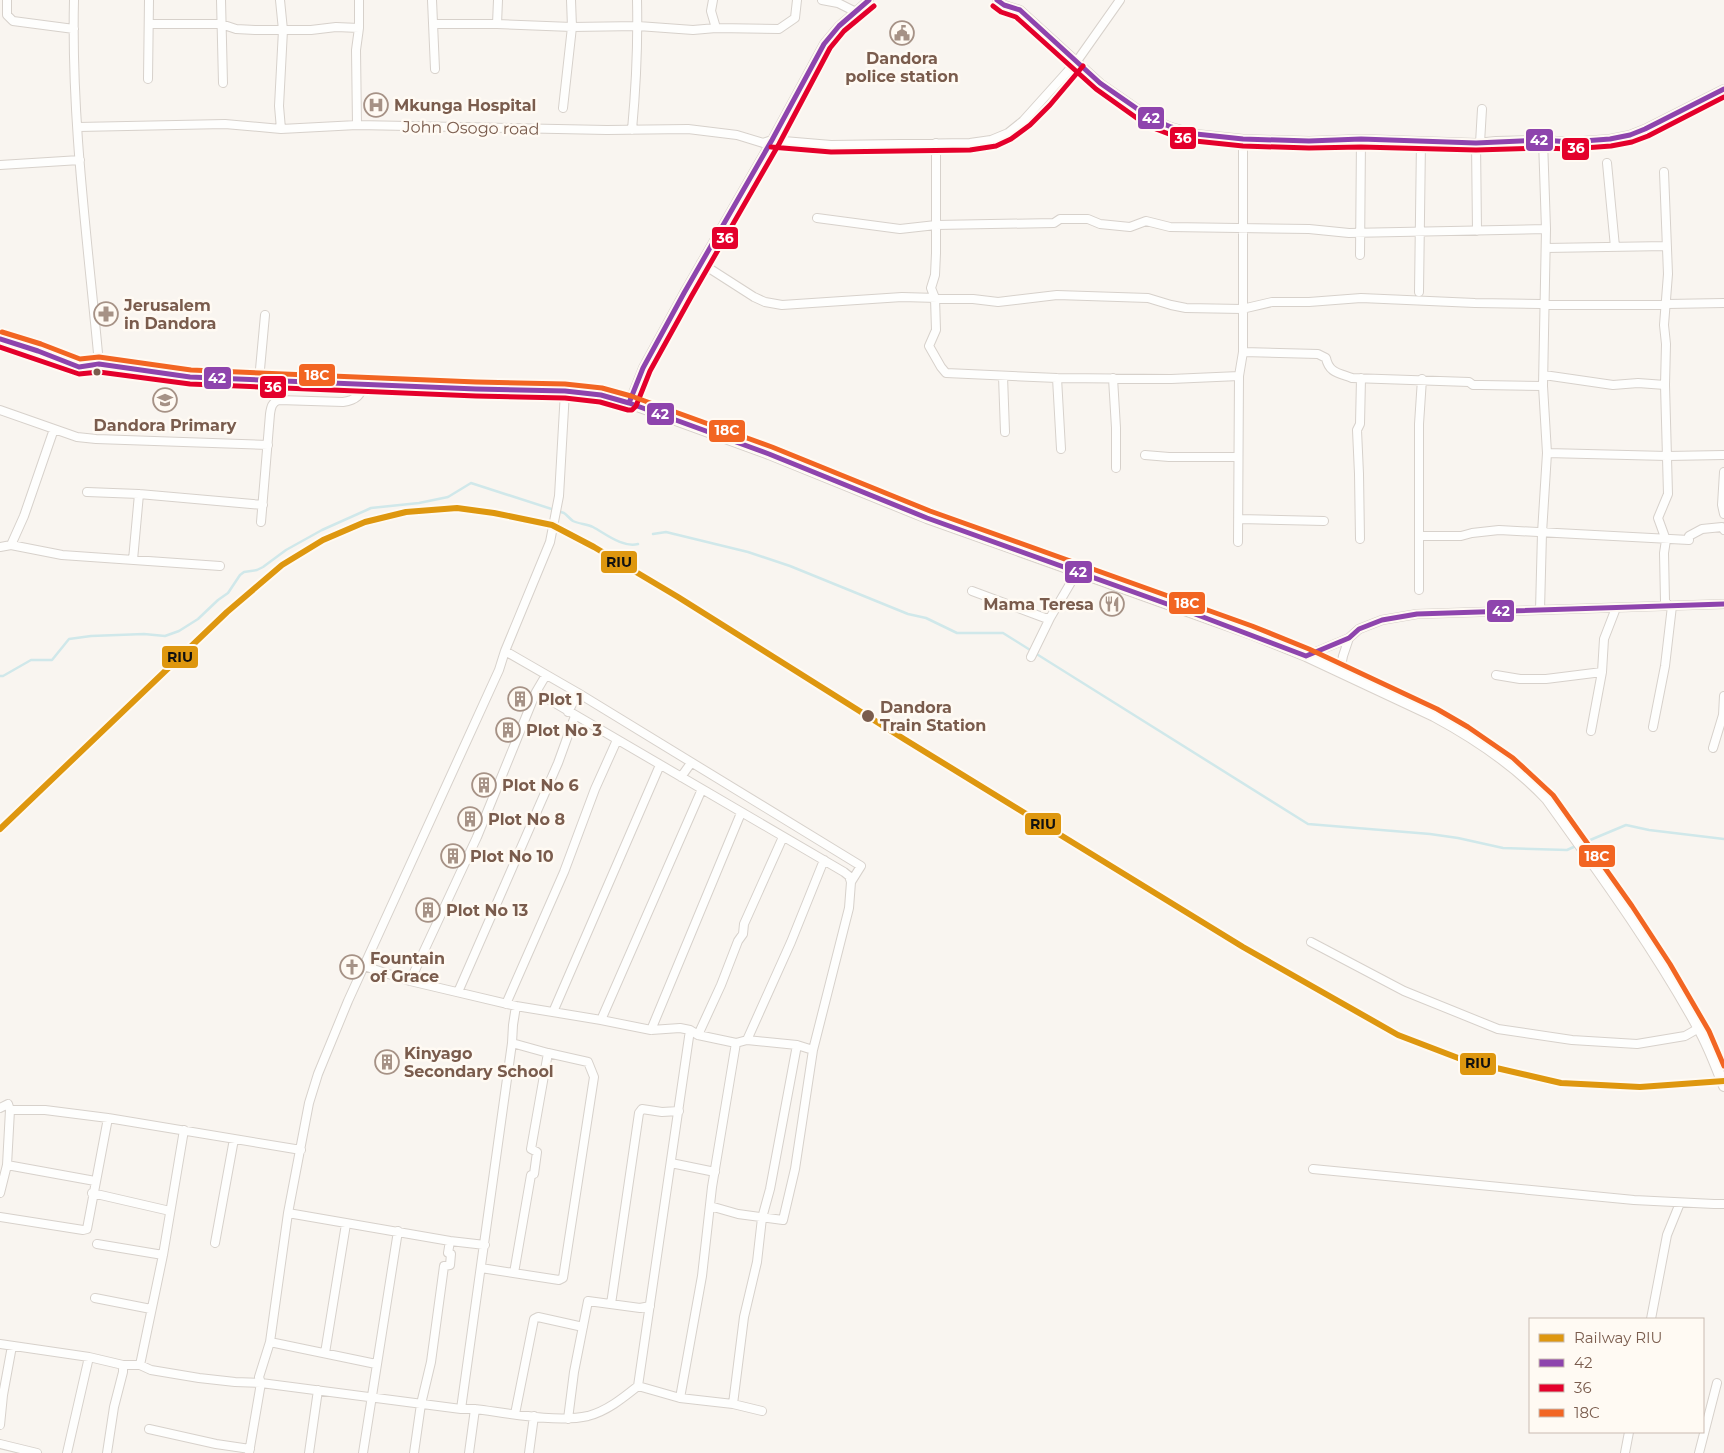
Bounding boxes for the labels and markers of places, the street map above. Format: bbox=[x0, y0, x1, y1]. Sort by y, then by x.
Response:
public building icon: Dandora police station bbox=[889, 20, 915, 46]
place label: Dandora police station bbox=[845, 49, 959, 86]
hospital icon: Mkunga Hospital bbox=[363, 92, 389, 118]
place label: Mkunga Hospital bbox=[394, 96, 536, 115]
place label: Jerusalem in Dandora bbox=[123, 296, 216, 333]
pharmacy icon: Jerusalem in Dandora bbox=[93, 301, 119, 327]
unlabelled marker bbox=[92, 367, 102, 377]
school or university icon: Dandora Primary bbox=[152, 387, 178, 413]
place label: Dandora Primary bbox=[94, 416, 237, 435]
restaurant icon: Mama Teresa bbox=[1099, 591, 1125, 617]
place label: Mama Teresa bbox=[983, 595, 1094, 614]
building icon: Plot 1 bbox=[507, 686, 533, 712]
place label: Plot 1 bbox=[538, 690, 583, 709]
place label: Dandora Train Station bbox=[880, 698, 986, 735]
marker: Dandora Train Station bbox=[860, 708, 876, 724]
building icon: Plot No 3 bbox=[495, 717, 521, 743]
place label: Plot No 3 bbox=[526, 721, 602, 740]
building icon: Plot No 6 bbox=[471, 772, 497, 798]
place label: Plot No 6 bbox=[502, 776, 579, 795]
building icon: Plot No 8 bbox=[457, 806, 483, 832]
place label: Plot No 8 bbox=[488, 810, 565, 829]
building icon: Plot No 10 bbox=[440, 843, 466, 869]
place label: Plot No 10 bbox=[470, 847, 554, 866]
building icon: Plot No 13 bbox=[415, 897, 441, 923]
place label: Plot No 13 bbox=[446, 901, 528, 920]
place label: Fountain of Grace bbox=[370, 949, 445, 986]
church icon: Fountain of Grace bbox=[339, 954, 365, 980]
place label: Kinyago Secondary School bbox=[404, 1044, 554, 1081]
building icon: Kinyago Secondary School bbox=[374, 1049, 400, 1075]

